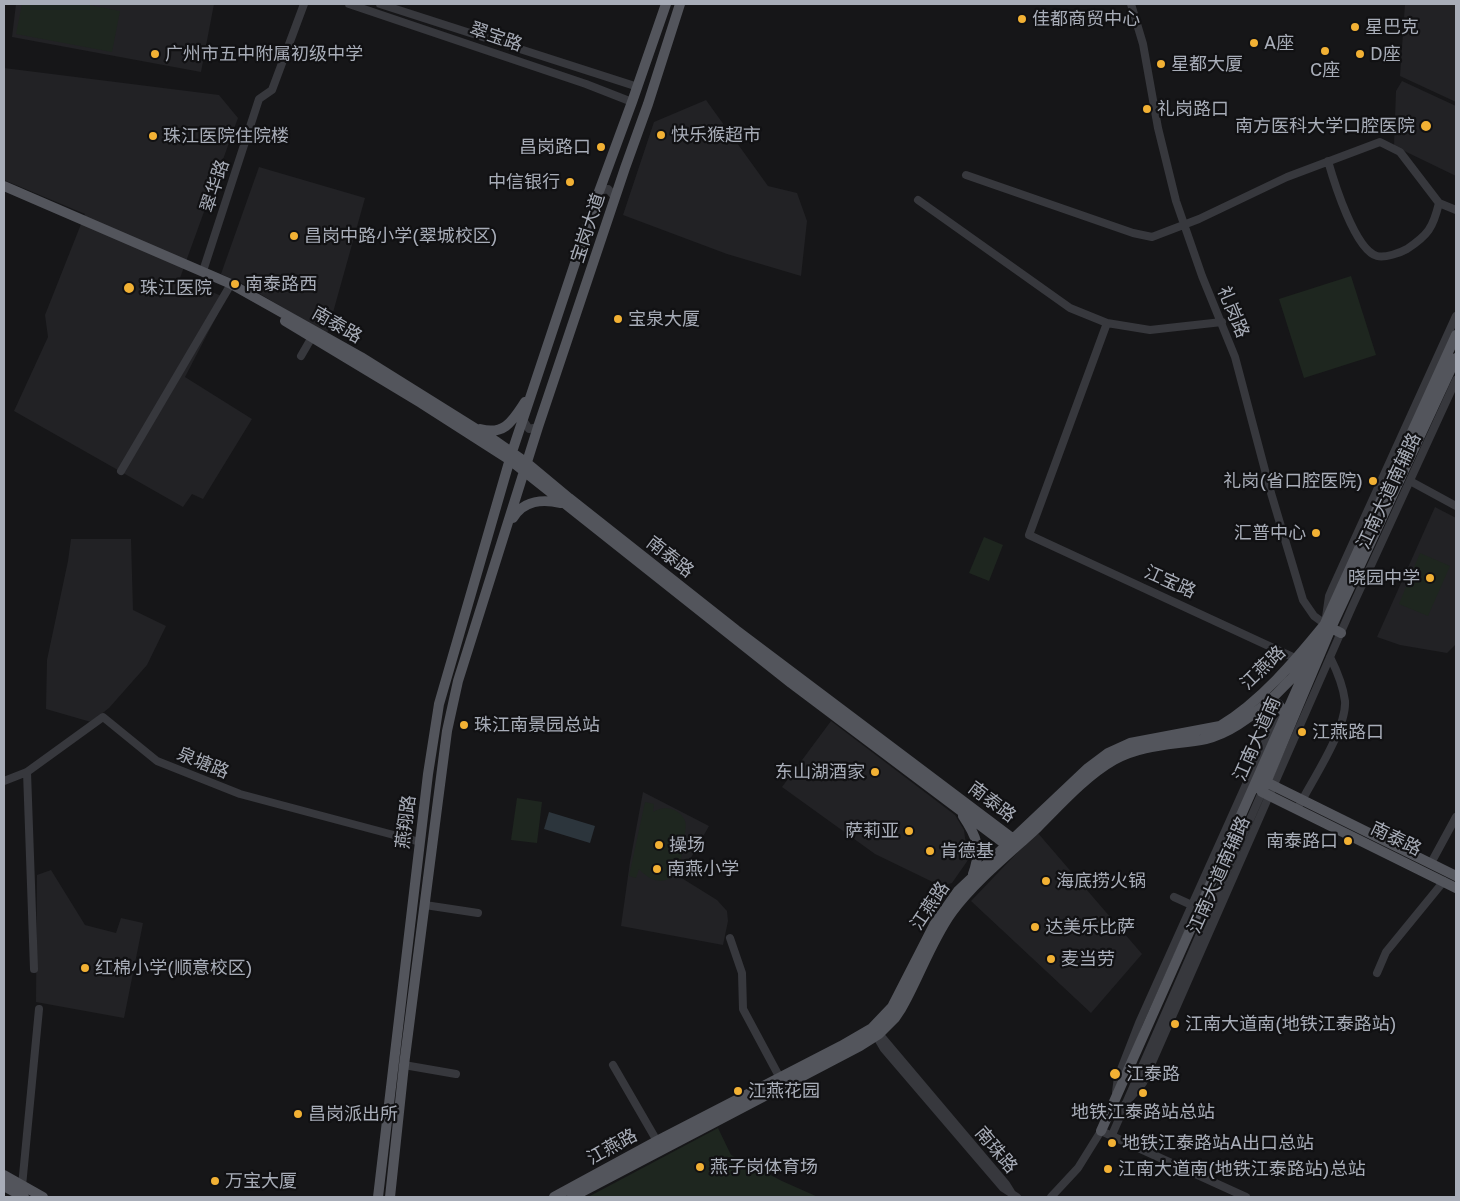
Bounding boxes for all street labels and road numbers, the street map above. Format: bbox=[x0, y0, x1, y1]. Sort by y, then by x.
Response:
street label: 翠宝路 bbox=[467, 18, 525, 56]
street label: 翠华路 bbox=[196, 157, 234, 215]
street label: 宝岗大道 bbox=[567, 190, 609, 266]
street label: 礼岗路 bbox=[1213, 283, 1253, 341]
street label: 南泰路 bbox=[308, 302, 366, 348]
street label: 江南大道南辅路 bbox=[1353, 429, 1425, 553]
street label: 南泰路 bbox=[642, 532, 698, 582]
street label: 江宝路 bbox=[1141, 561, 1199, 603]
street label: 江燕路 bbox=[1236, 641, 1290, 695]
street label: 江南大道南 bbox=[1229, 693, 1285, 785]
street label: 泉塘路 bbox=[174, 743, 232, 783]
street label: 南泰路 bbox=[964, 777, 1020, 827]
street label: 燕翔路 bbox=[392, 794, 420, 850]
street label: 江南大道南辅路 bbox=[1184, 813, 1254, 937]
street label: 南泰路 bbox=[1367, 817, 1425, 861]
street label: 江燕路 bbox=[906, 878, 954, 934]
street label: 南珠路 bbox=[970, 1122, 1022, 1178]
street label: 江燕路 bbox=[583, 1124, 641, 1170]

